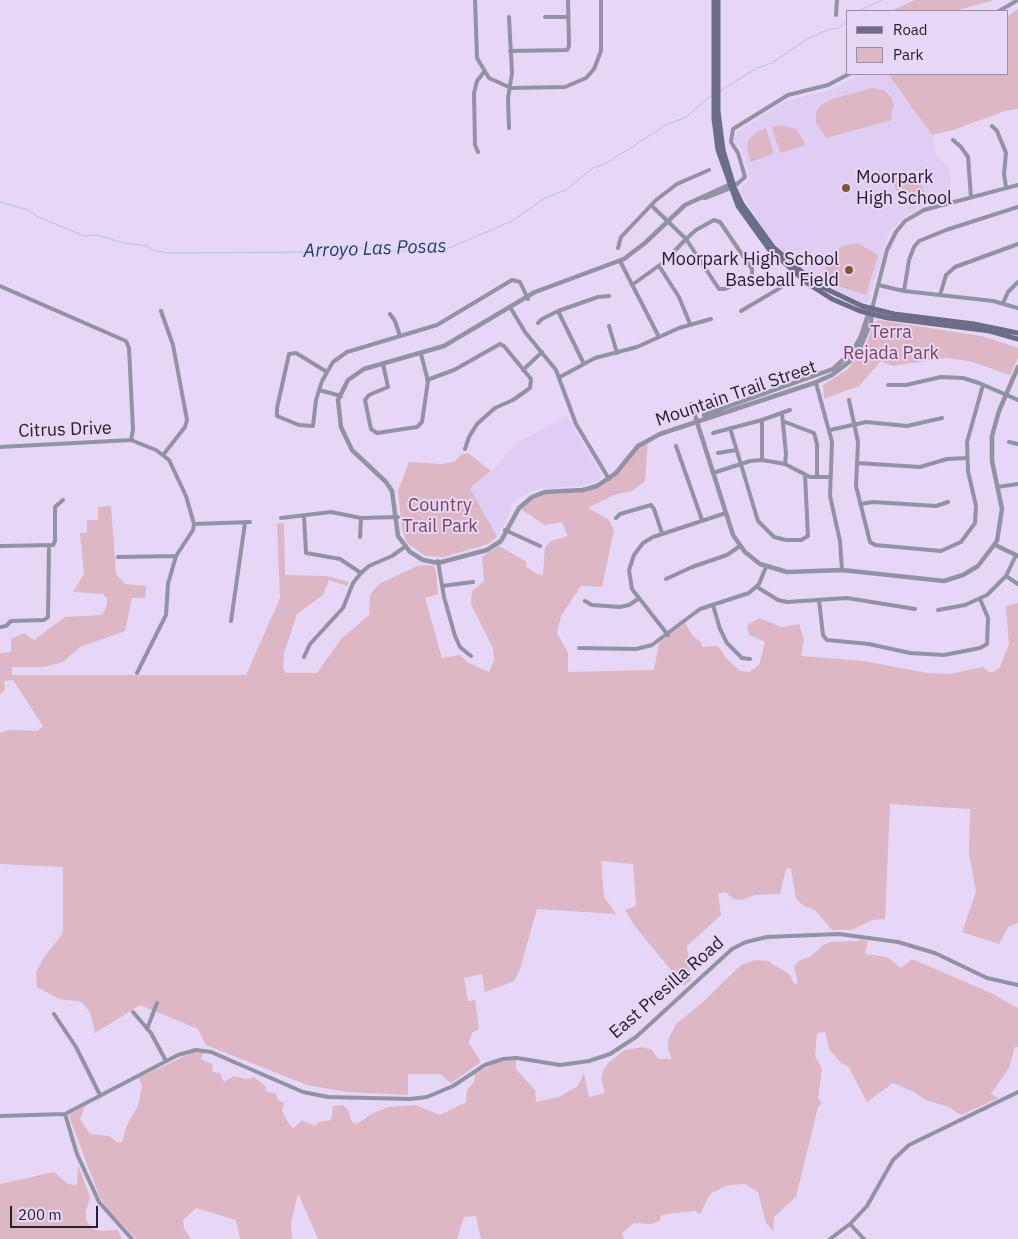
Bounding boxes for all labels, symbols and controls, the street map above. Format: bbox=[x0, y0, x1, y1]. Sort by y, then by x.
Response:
legend bbox=[846, 10, 1008, 75]
text: Road bbox=[893, 20, 928, 39]
text: Park bbox=[893, 45, 923, 64]
place label: Moorpark High School bbox=[856, 167, 952, 210]
marker: Moorpark High School bbox=[840, 182, 852, 194]
water label: Arroyo Las Posas bbox=[303, 235, 447, 263]
place label: Moorpark High School Baseball Field bbox=[661, 249, 839, 292]
marker: Moorpark High School Baseball Field bbox=[843, 264, 855, 276]
park label: Terra Rejada Park bbox=[843, 322, 939, 364]
street label: Mountain Trail Street bbox=[653, 356, 819, 432]
street label: Citrus Drive bbox=[18, 418, 112, 442]
park label: Country Trail Park bbox=[402, 495, 478, 538]
street label: East Presilla Road bbox=[605, 932, 729, 1044]
scale bar bbox=[12, 1196, 100, 1228]
text: 200 m bbox=[18, 1205, 62, 1224]

